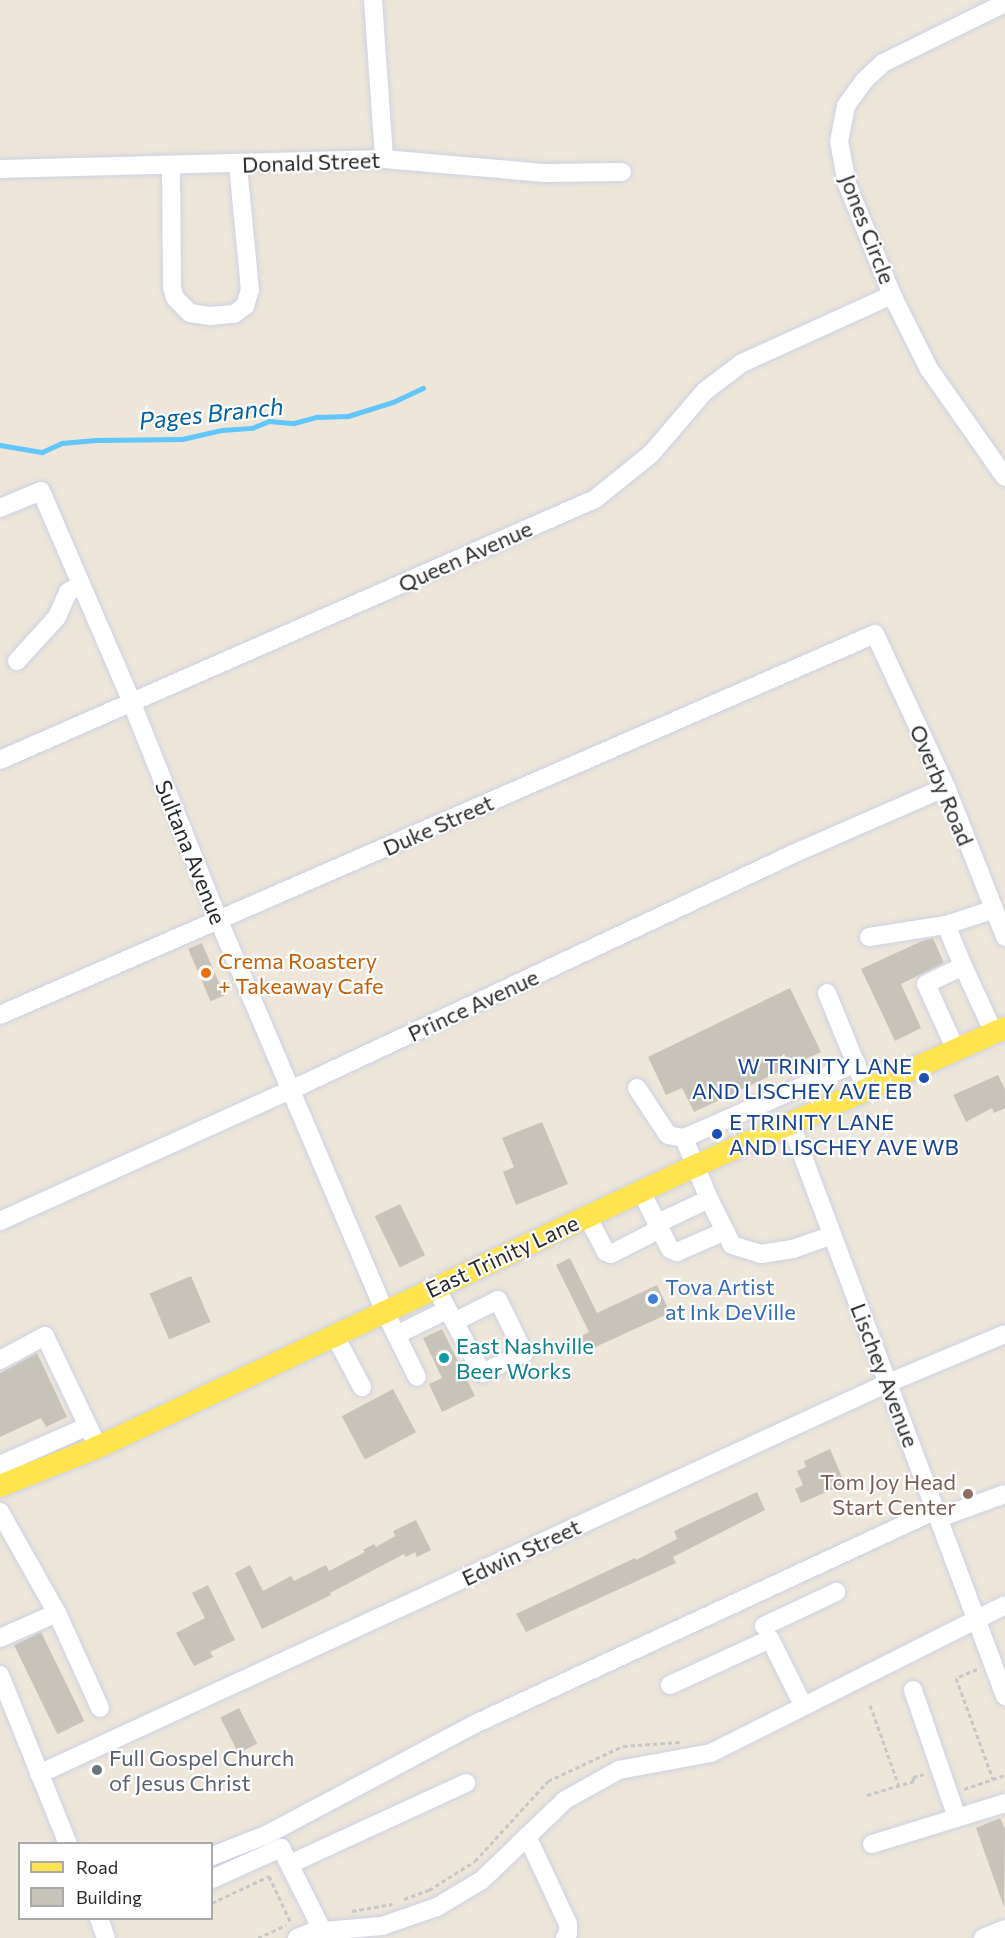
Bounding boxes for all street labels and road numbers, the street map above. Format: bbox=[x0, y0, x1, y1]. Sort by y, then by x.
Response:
street label: Donald Street bbox=[242, 146, 380, 178]
street label: Jones Circle bbox=[835, 171, 901, 287]
street label: Queen Avenue bbox=[394, 515, 536, 597]
street label: Overby Road bbox=[905, 720, 979, 850]
street label: Sultana Avenue bbox=[150, 776, 232, 928]
street label: Duke Street bbox=[379, 789, 497, 861]
street label: Prince Avenue bbox=[404, 963, 542, 1047]
street label: East Trinity Lane bbox=[421, 1209, 583, 1303]
street label: Lischey Avenue bbox=[845, 1299, 925, 1451]
street label: Edwin Street bbox=[457, 1513, 585, 1591]

